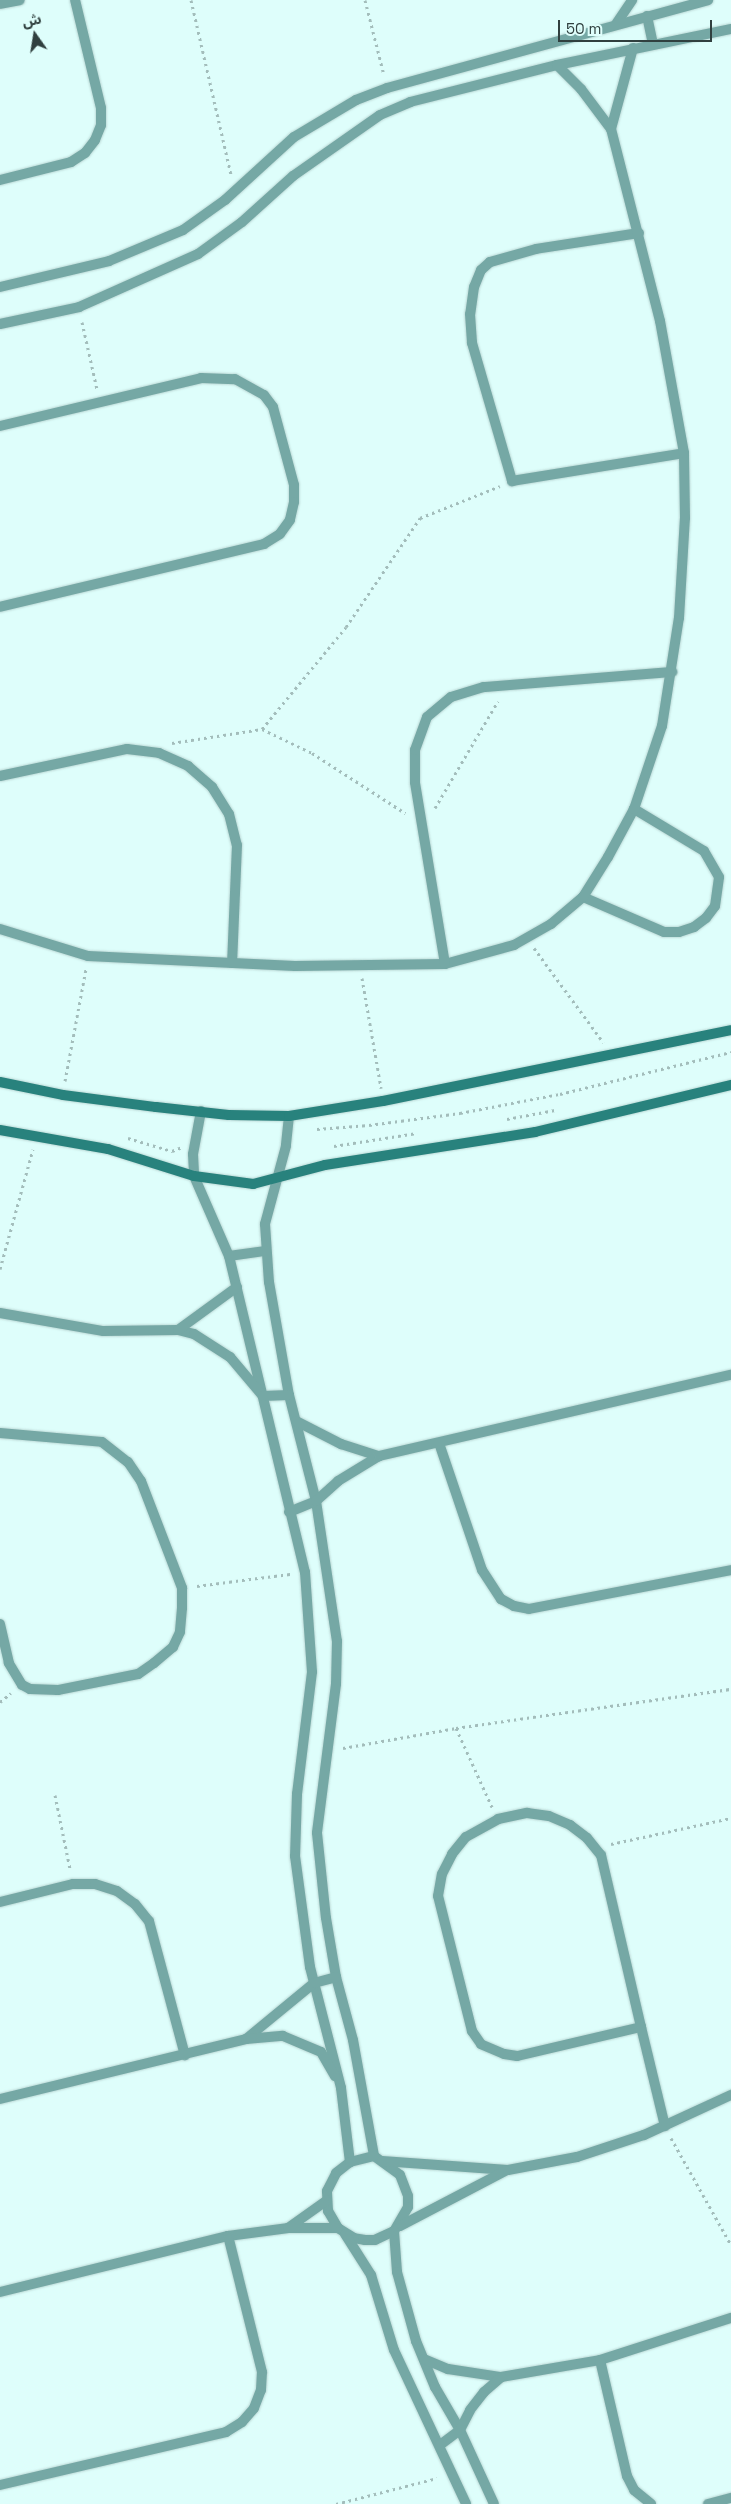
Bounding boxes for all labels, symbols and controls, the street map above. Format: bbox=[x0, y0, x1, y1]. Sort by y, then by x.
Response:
text: ش bbox=[20, 9, 43, 31]
north arrow bbox=[10, 10, 60, 60]
scale bar bbox=[561, 10, 715, 42]
text: 50 m bbox=[566, 19, 601, 38]

